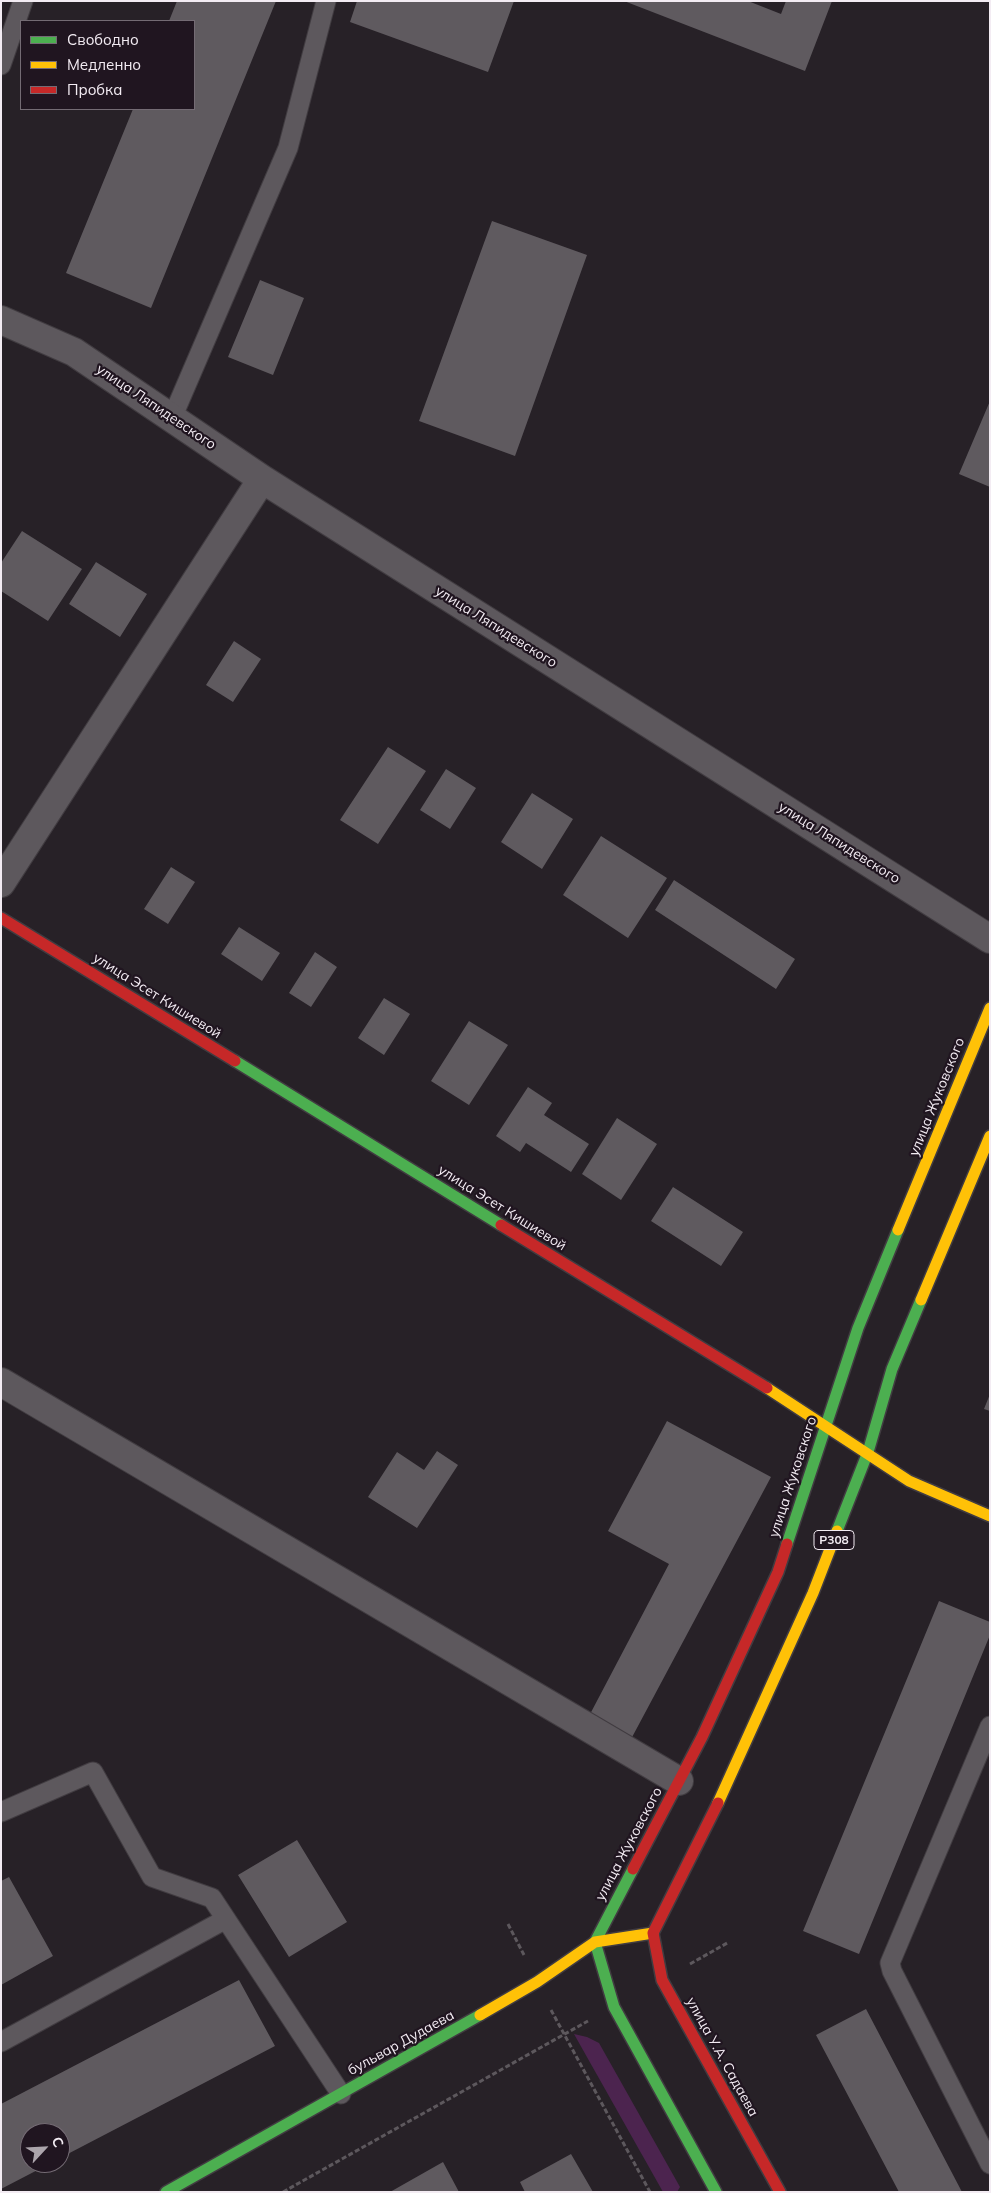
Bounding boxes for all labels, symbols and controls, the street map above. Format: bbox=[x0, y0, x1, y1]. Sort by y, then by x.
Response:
legend bbox=[20, 20, 195, 110]
text: Свободно bbox=[67, 30, 139, 49]
text: Медленно bbox=[67, 55, 141, 74]
text: Пробка bbox=[67, 80, 122, 99]
street label: улица Ляпидевского bbox=[93, 361, 219, 453]
street label: улица Ляпидевского bbox=[432, 583, 560, 671]
street label: улица Ляпидевского bbox=[775, 799, 903, 887]
street label: улица Эсет Кишиевой bbox=[90, 950, 224, 1042]
street label: улица Жуковского bbox=[906, 1035, 968, 1159]
street label: улица Эсет Кишиевой bbox=[435, 1162, 569, 1254]
street label: улица Жуковского bbox=[766, 1414, 820, 1540]
road number: P308 bbox=[814, 1530, 854, 1550]
street label: улица Жуковского bbox=[592, 1784, 666, 1904]
street label: улица У.А. Садаева bbox=[682, 1994, 762, 2120]
street label: бульвар Дудаева bbox=[345, 2007, 457, 2079]
north arrow bbox=[20, 2123, 70, 2173]
text: С bbox=[48, 2134, 68, 2150]

